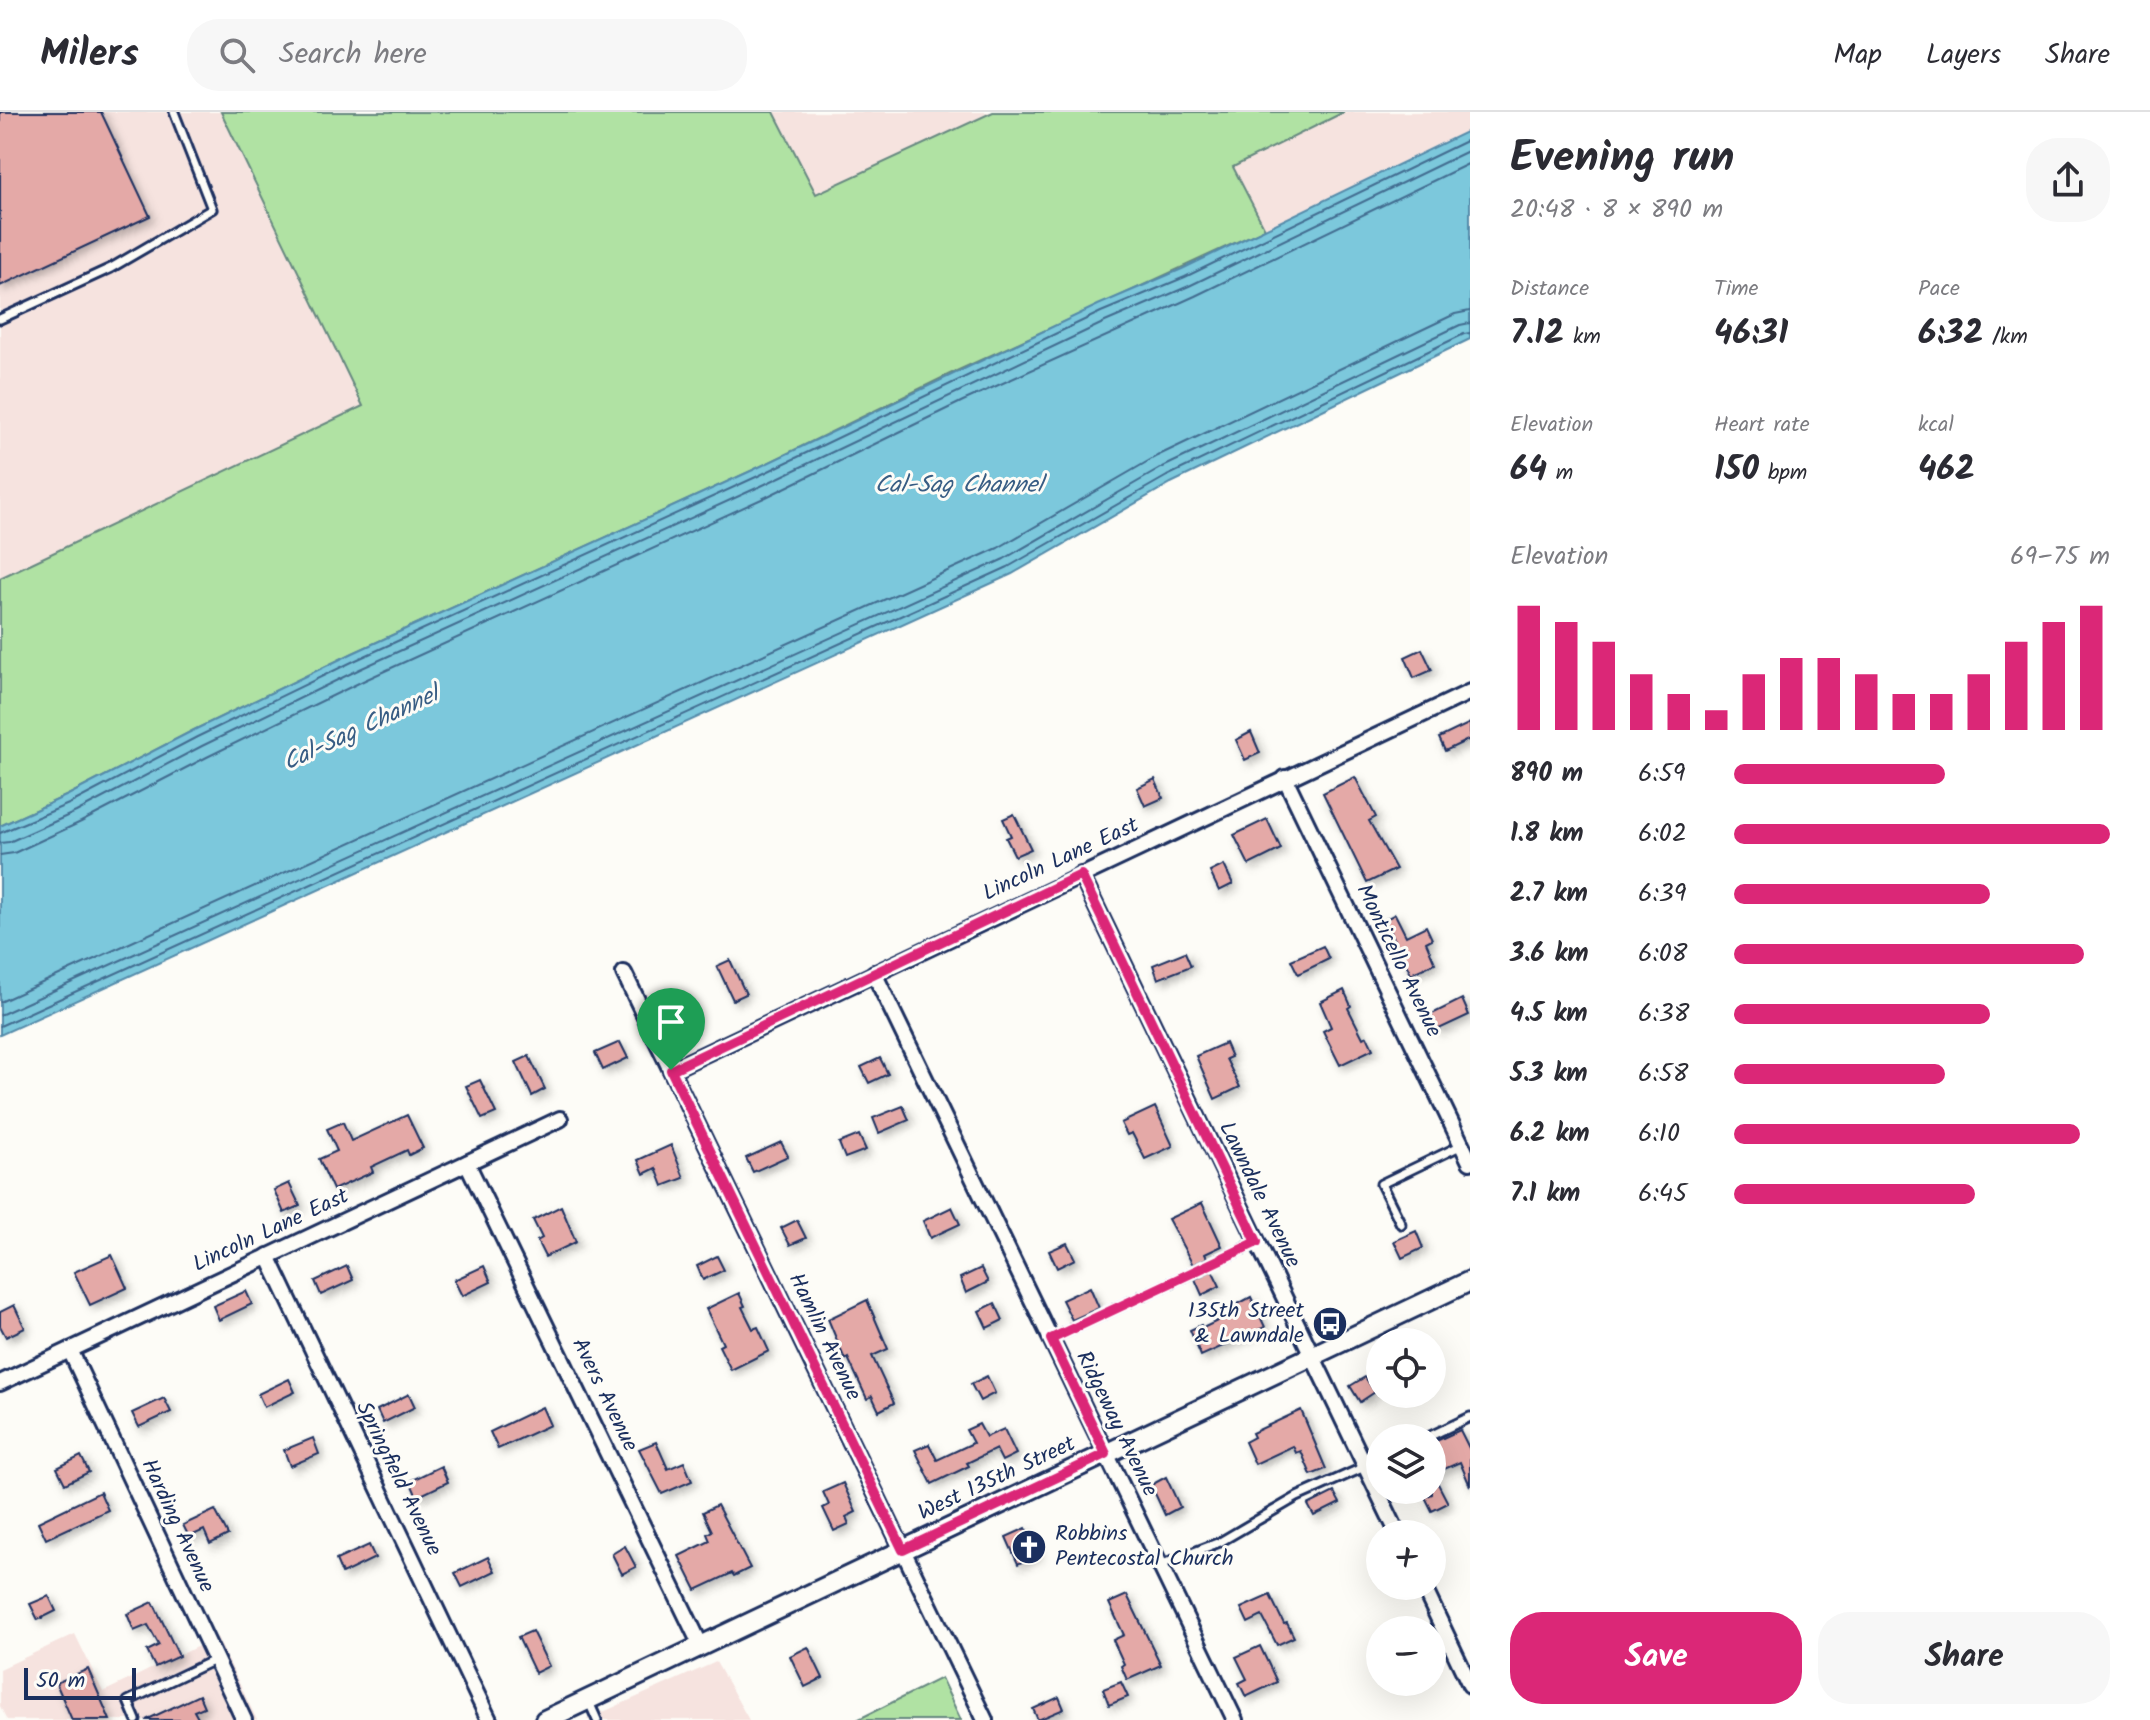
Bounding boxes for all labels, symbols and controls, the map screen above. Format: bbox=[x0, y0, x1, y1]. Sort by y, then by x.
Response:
search box bbox=[187, 19, 747, 91]
text: Milers bbox=[40, 25, 139, 85]
text: Search here bbox=[279, 31, 427, 79]
icon: search bbox=[215, 33, 259, 77]
text: Map bbox=[1833, 33, 1882, 78]
text: Layers bbox=[1926, 33, 2001, 78]
text: Share bbox=[2045, 33, 2110, 78]
text: Evening run bbox=[1510, 124, 1734, 194]
button: share bbox=[2026, 138, 2110, 222]
text: 20:48 · 8 × 890 m bbox=[1510, 189, 1723, 231]
text: Distance bbox=[1510, 272, 1589, 307]
text: Time bbox=[1714, 272, 1758, 307]
text: Pace bbox=[1918, 272, 1960, 307]
text: 7.12 bbox=[1510, 307, 1564, 361]
text: 46:31 bbox=[1714, 307, 1788, 361]
text: 6:32 bbox=[1918, 307, 1983, 361]
text: km bbox=[1564, 320, 1601, 355]
text: /km bbox=[1983, 320, 2028, 355]
text: Elevation bbox=[1510, 408, 1593, 443]
text: Heart rate bbox=[1714, 408, 1810, 443]
text: kcal bbox=[1918, 408, 1954, 443]
text: 64 bbox=[1510, 443, 1547, 497]
text: 150 bbox=[1714, 443, 1759, 497]
text: 462 bbox=[1918, 443, 1975, 497]
text: m bbox=[1547, 456, 1573, 491]
text: bpm bbox=[1759, 456, 1807, 491]
water label: Cal-Sag Channel bbox=[875, 466, 1047, 505]
text: Elevation bbox=[1510, 536, 1608, 578]
text: 69–75 m bbox=[2010, 536, 2110, 578]
water label: Cal-Sag Channel bbox=[276, 674, 449, 782]
text: 890 m bbox=[1510, 753, 1583, 795]
text: 6:59 bbox=[1638, 753, 1686, 795]
street label: Lincoln Lane East bbox=[977, 808, 1145, 911]
text: 1.8 km bbox=[1510, 813, 1583, 855]
text: 6:02 bbox=[1638, 813, 1687, 855]
text: 2.7 km bbox=[1510, 873, 1588, 915]
text: 6:39 bbox=[1638, 873, 1686, 915]
street label: Monticello Avenue bbox=[1346, 878, 1450, 1044]
text: 3.6 km bbox=[1510, 933, 1589, 975]
text: 6:08 bbox=[1638, 933, 1688, 975]
pin bbox=[637, 988, 705, 1070]
text: 4.5 km bbox=[1510, 993, 1588, 1035]
text: 6:38 bbox=[1638, 993, 1689, 1035]
icon: arrive bbox=[649, 1000, 693, 1044]
text: 5.3 km bbox=[1510, 1053, 1588, 1095]
text: 6:58 bbox=[1638, 1053, 1688, 1095]
text: 6.2 km bbox=[1510, 1113, 1590, 1155]
text: 6:10 bbox=[1638, 1113, 1680, 1155]
street label: Lawndale Avenue bbox=[1208, 1116, 1310, 1274]
text: 7.1 km bbox=[1510, 1173, 1580, 1215]
text: 6:45 bbox=[1638, 1173, 1687, 1215]
street label: Lincoln Lane East bbox=[187, 1179, 355, 1282]
street label: Hamlin Avenue bbox=[778, 1267, 870, 1407]
place label: 135th Street & Lawndale bbox=[1188, 1294, 1304, 1354]
bus stop icon: 135th Street & Lawndale bbox=[1311, 1305, 1349, 1343]
map controls bbox=[1366, 1328, 1446, 1696]
button: locate bbox=[1366, 1328, 1446, 1408]
street label: Avers Avenue bbox=[561, 1332, 647, 1458]
street label: Ridgeway Avenue bbox=[1066, 1345, 1166, 1503]
street label: Springfield Avenue bbox=[345, 1396, 451, 1562]
button: layers bbox=[1366, 1424, 1446, 1504]
street label: West 135th Street bbox=[913, 1427, 1082, 1531]
street label: Harding Avenue bbox=[131, 1453, 223, 1599]
place label: Robbins Pentecostal Church bbox=[1055, 1517, 1234, 1577]
button: + bbox=[1366, 1520, 1446, 1600]
church icon: Robbins Pentecostal Church bbox=[1010, 1528, 1048, 1566]
button: Save bbox=[1510, 1612, 1802, 1704]
button: Share bbox=[1818, 1612, 2110, 1704]
button: − bbox=[1366, 1616, 1446, 1696]
scale bar bbox=[24, 1664, 136, 1700]
text: 50 m bbox=[36, 1664, 85, 1699]

